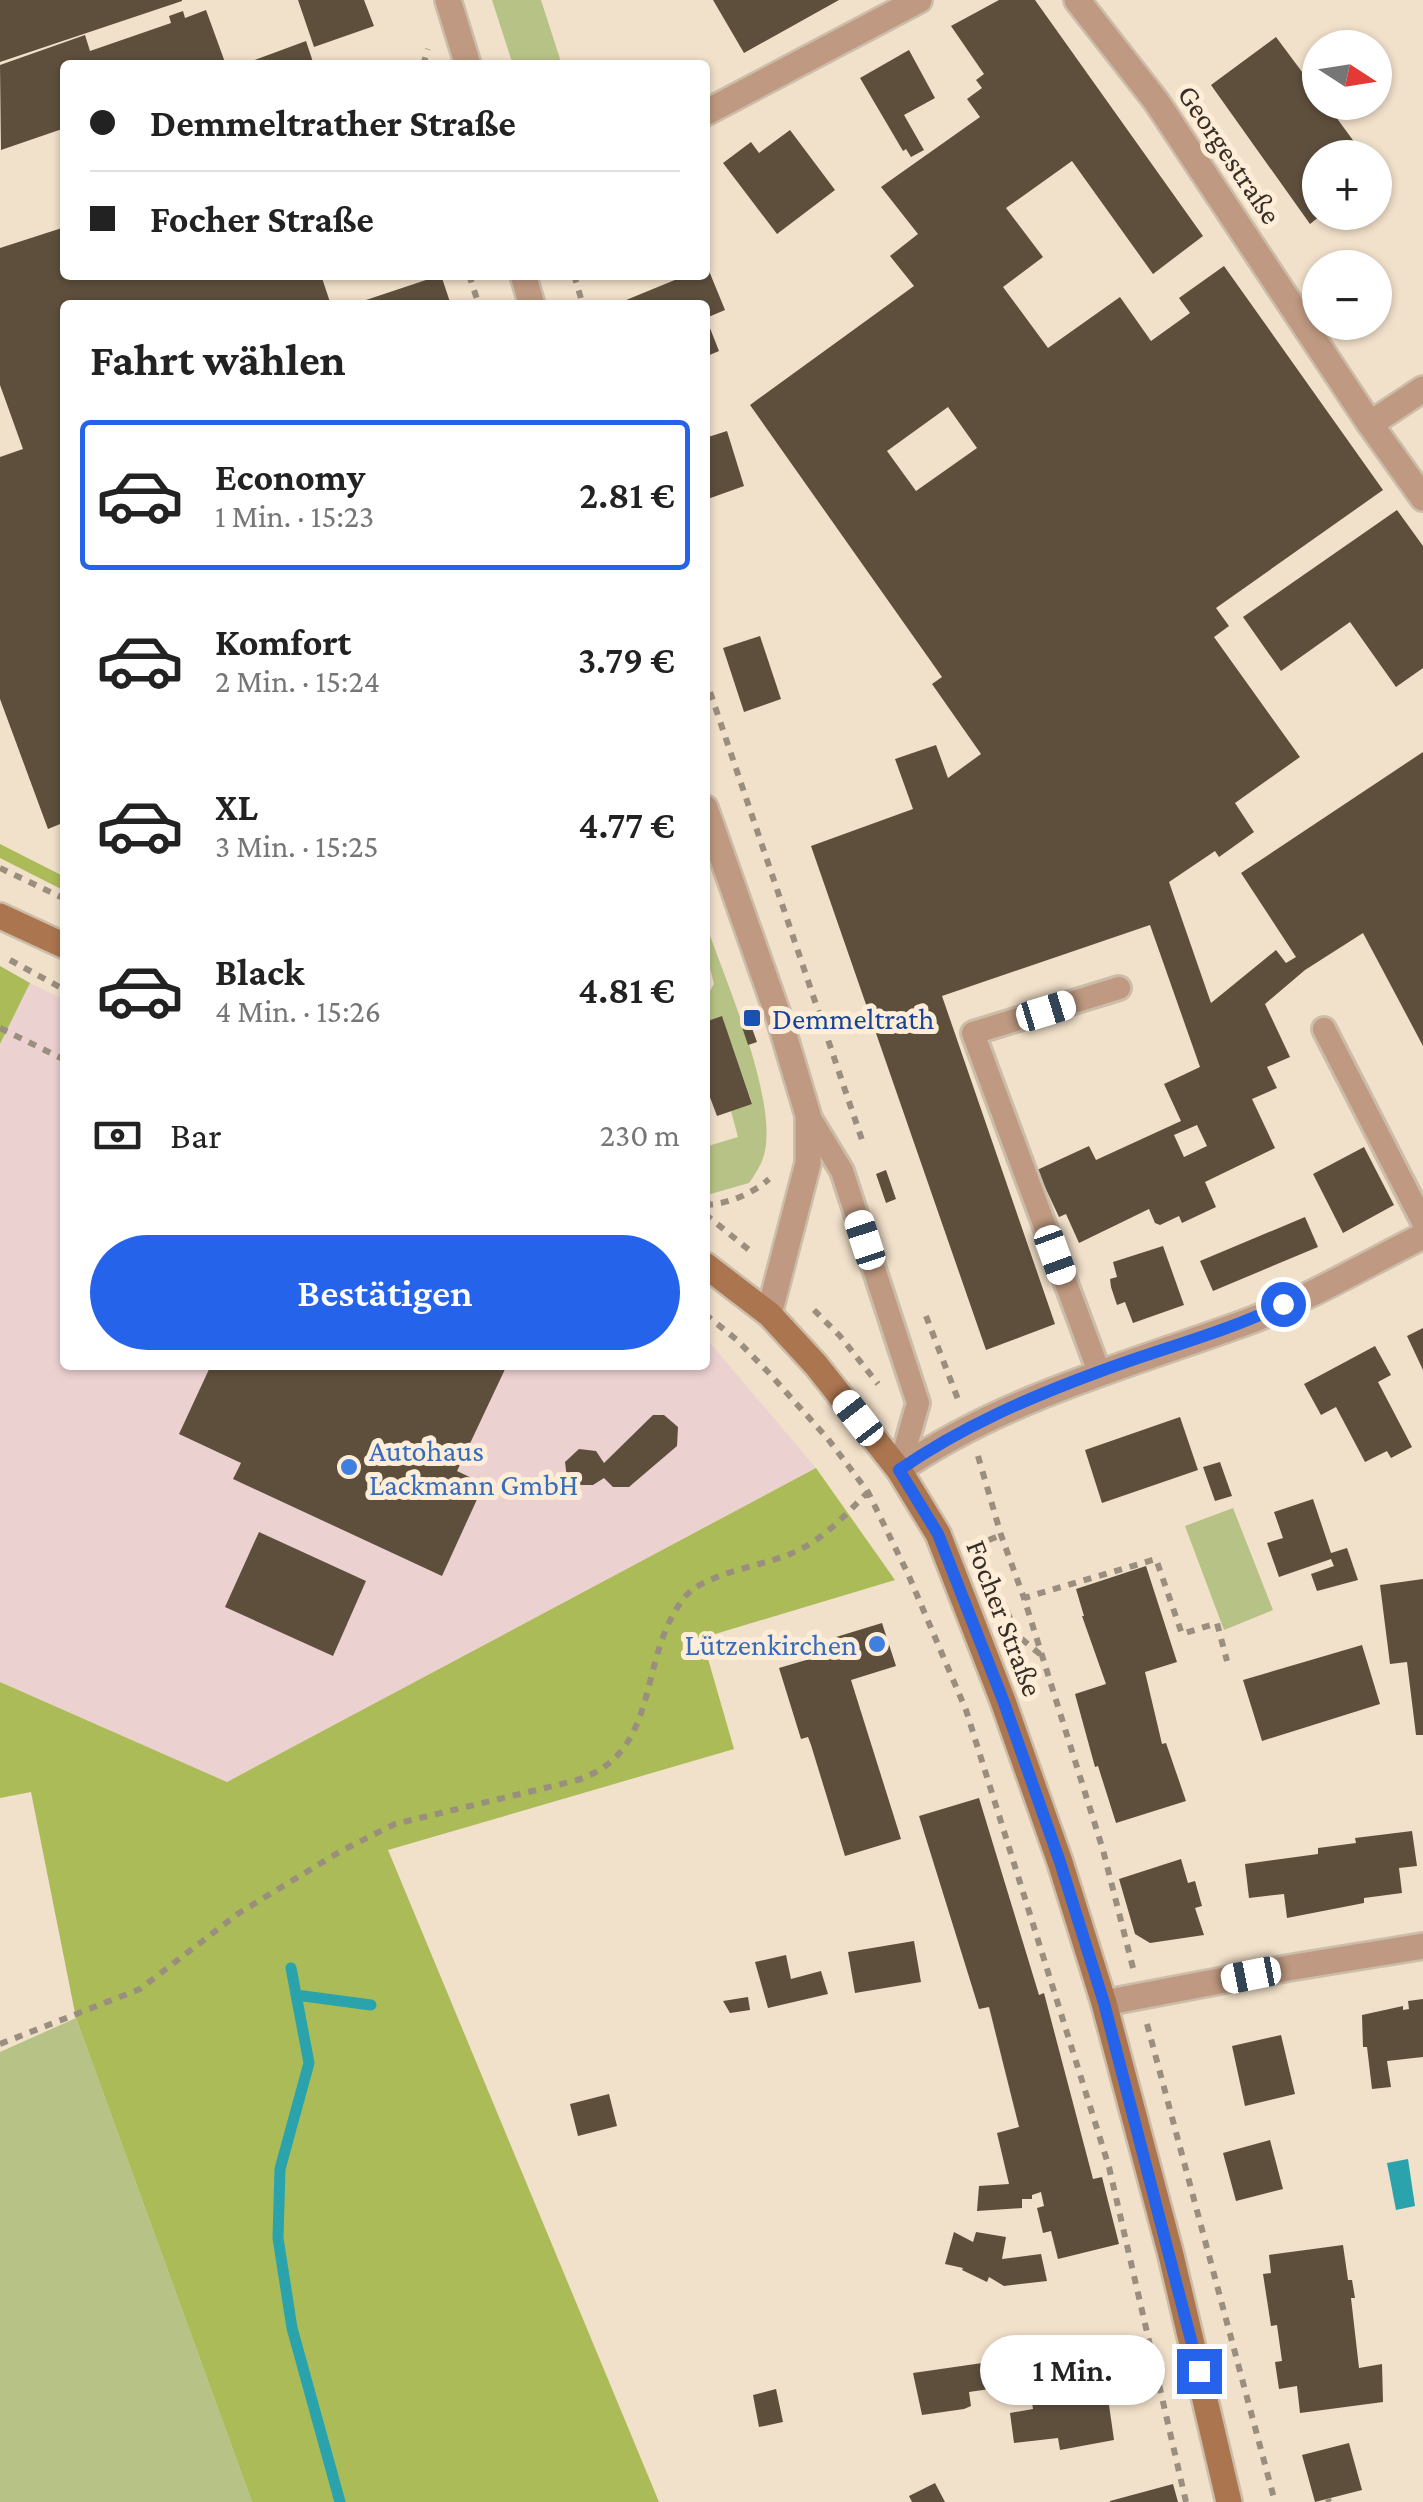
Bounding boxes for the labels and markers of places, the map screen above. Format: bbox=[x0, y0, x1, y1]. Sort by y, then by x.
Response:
place label: Demmeltrath bbox=[772, 1002, 934, 1035]
marker: Demmeltrath bbox=[741, 1007, 763, 1029]
place label: Autohaus Lackmann GmbH bbox=[369, 1434, 579, 1501]
marker: Autohaus Lackmann GmbH bbox=[338, 1456, 360, 1478]
place label: Lützenkirchen bbox=[685, 1628, 857, 1661]
marker: Lützenkirchen bbox=[866, 1633, 888, 1655]

